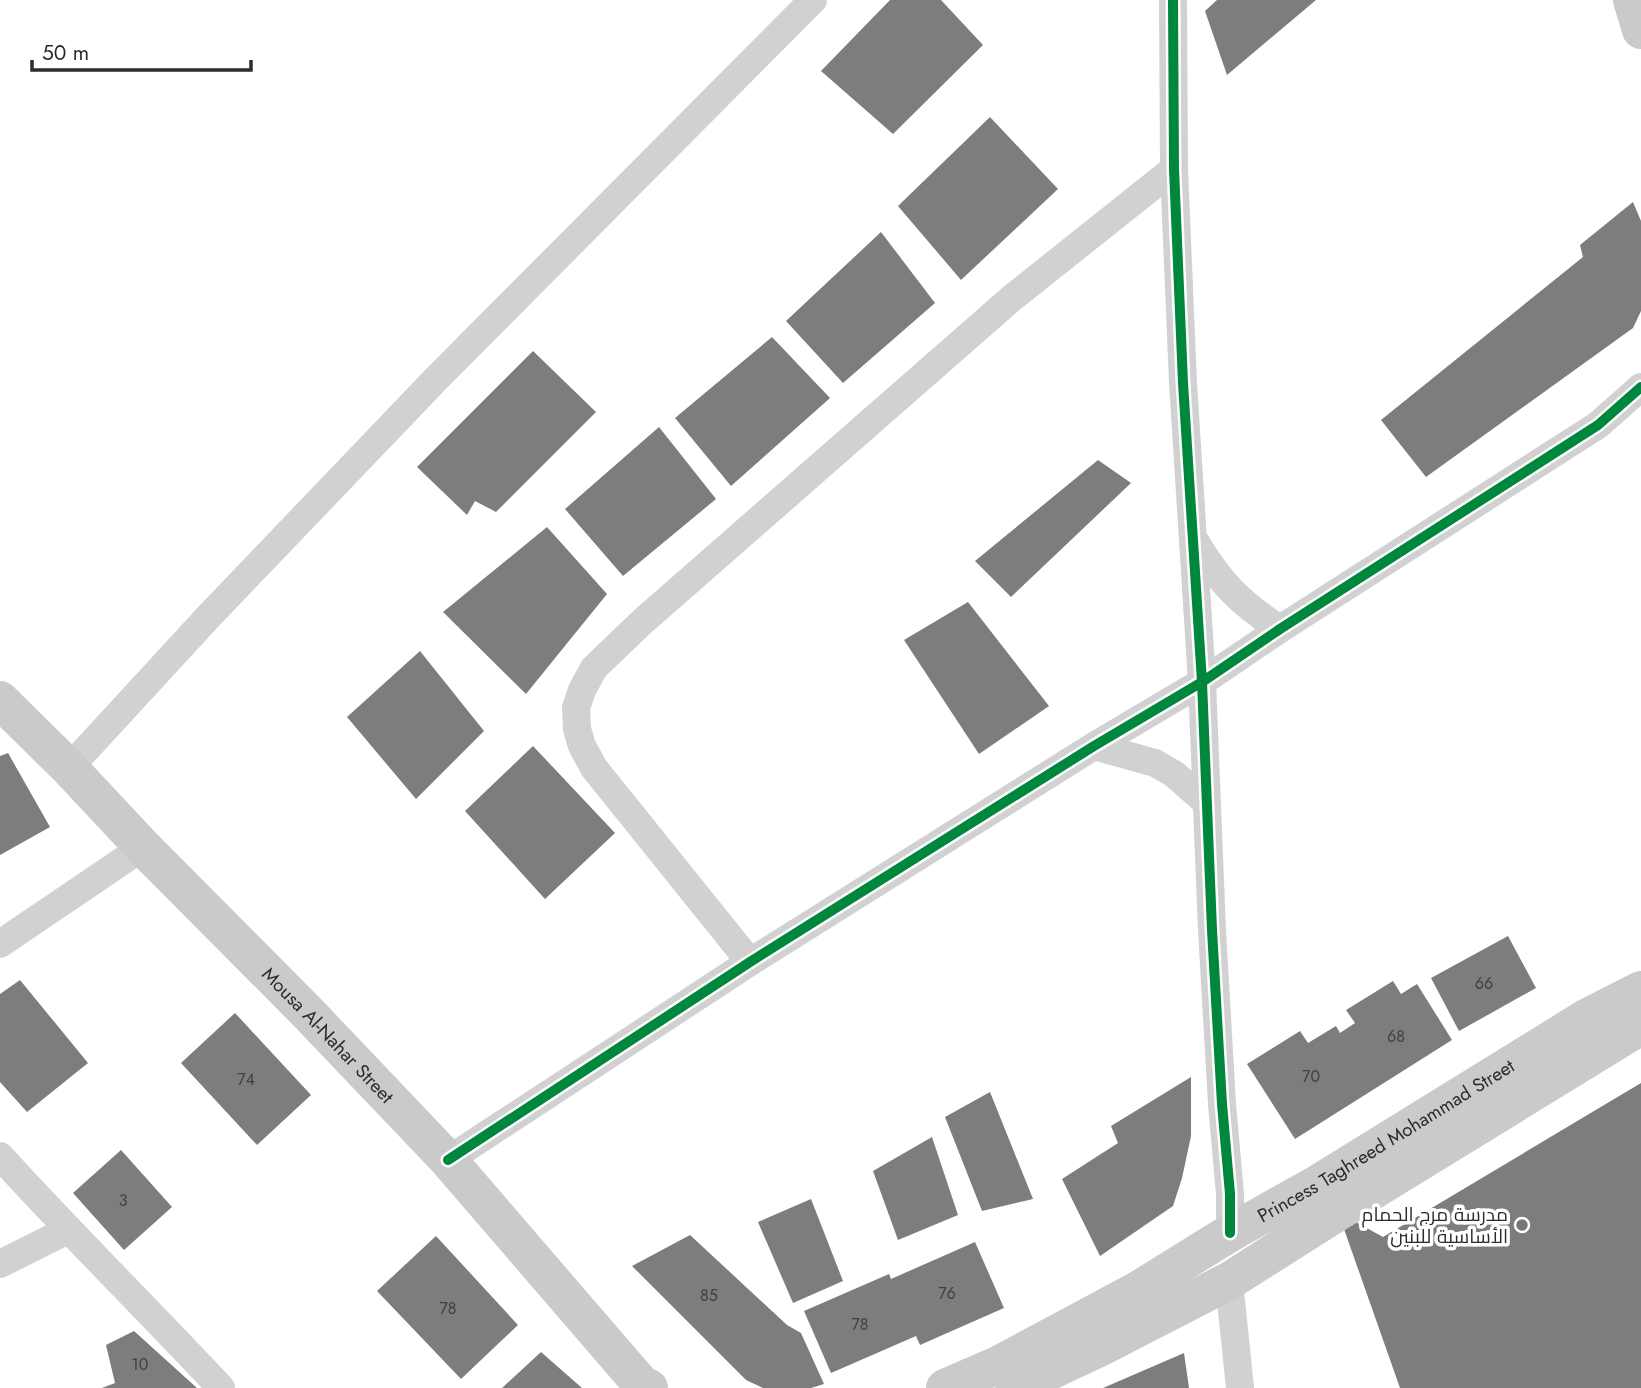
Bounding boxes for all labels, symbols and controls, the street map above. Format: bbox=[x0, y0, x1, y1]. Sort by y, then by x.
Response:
scale bar bbox=[32, 28, 250, 72]
text: 50 m bbox=[42, 38, 89, 68]
street label: Mousa Al-Nahar Street bbox=[256, 961, 401, 1109]
house number: 66 bbox=[1475, 972, 1493, 995]
house number: 68 bbox=[1387, 1025, 1405, 1048]
street label: Princess Taghreed Mohammad Street bbox=[1252, 1052, 1520, 1229]
house number: 70 bbox=[1302, 1065, 1320, 1088]
house number: 74 bbox=[237, 1068, 255, 1091]
house number: 3 bbox=[119, 1189, 128, 1212]
place label: مدرسة مرج الحمام الأساسية للبنين bbox=[1362, 1201, 1508, 1250]
marker: مدرسة مرج الحمام الأساسية للبنين bbox=[1514, 1217, 1530, 1233]
house number: 76 bbox=[938, 1282, 956, 1305]
house number: 85 bbox=[700, 1284, 718, 1307]
house number: 78 bbox=[439, 1297, 457, 1320]
house number: 78 bbox=[851, 1313, 869, 1336]
house number: 10 bbox=[132, 1353, 148, 1376]

